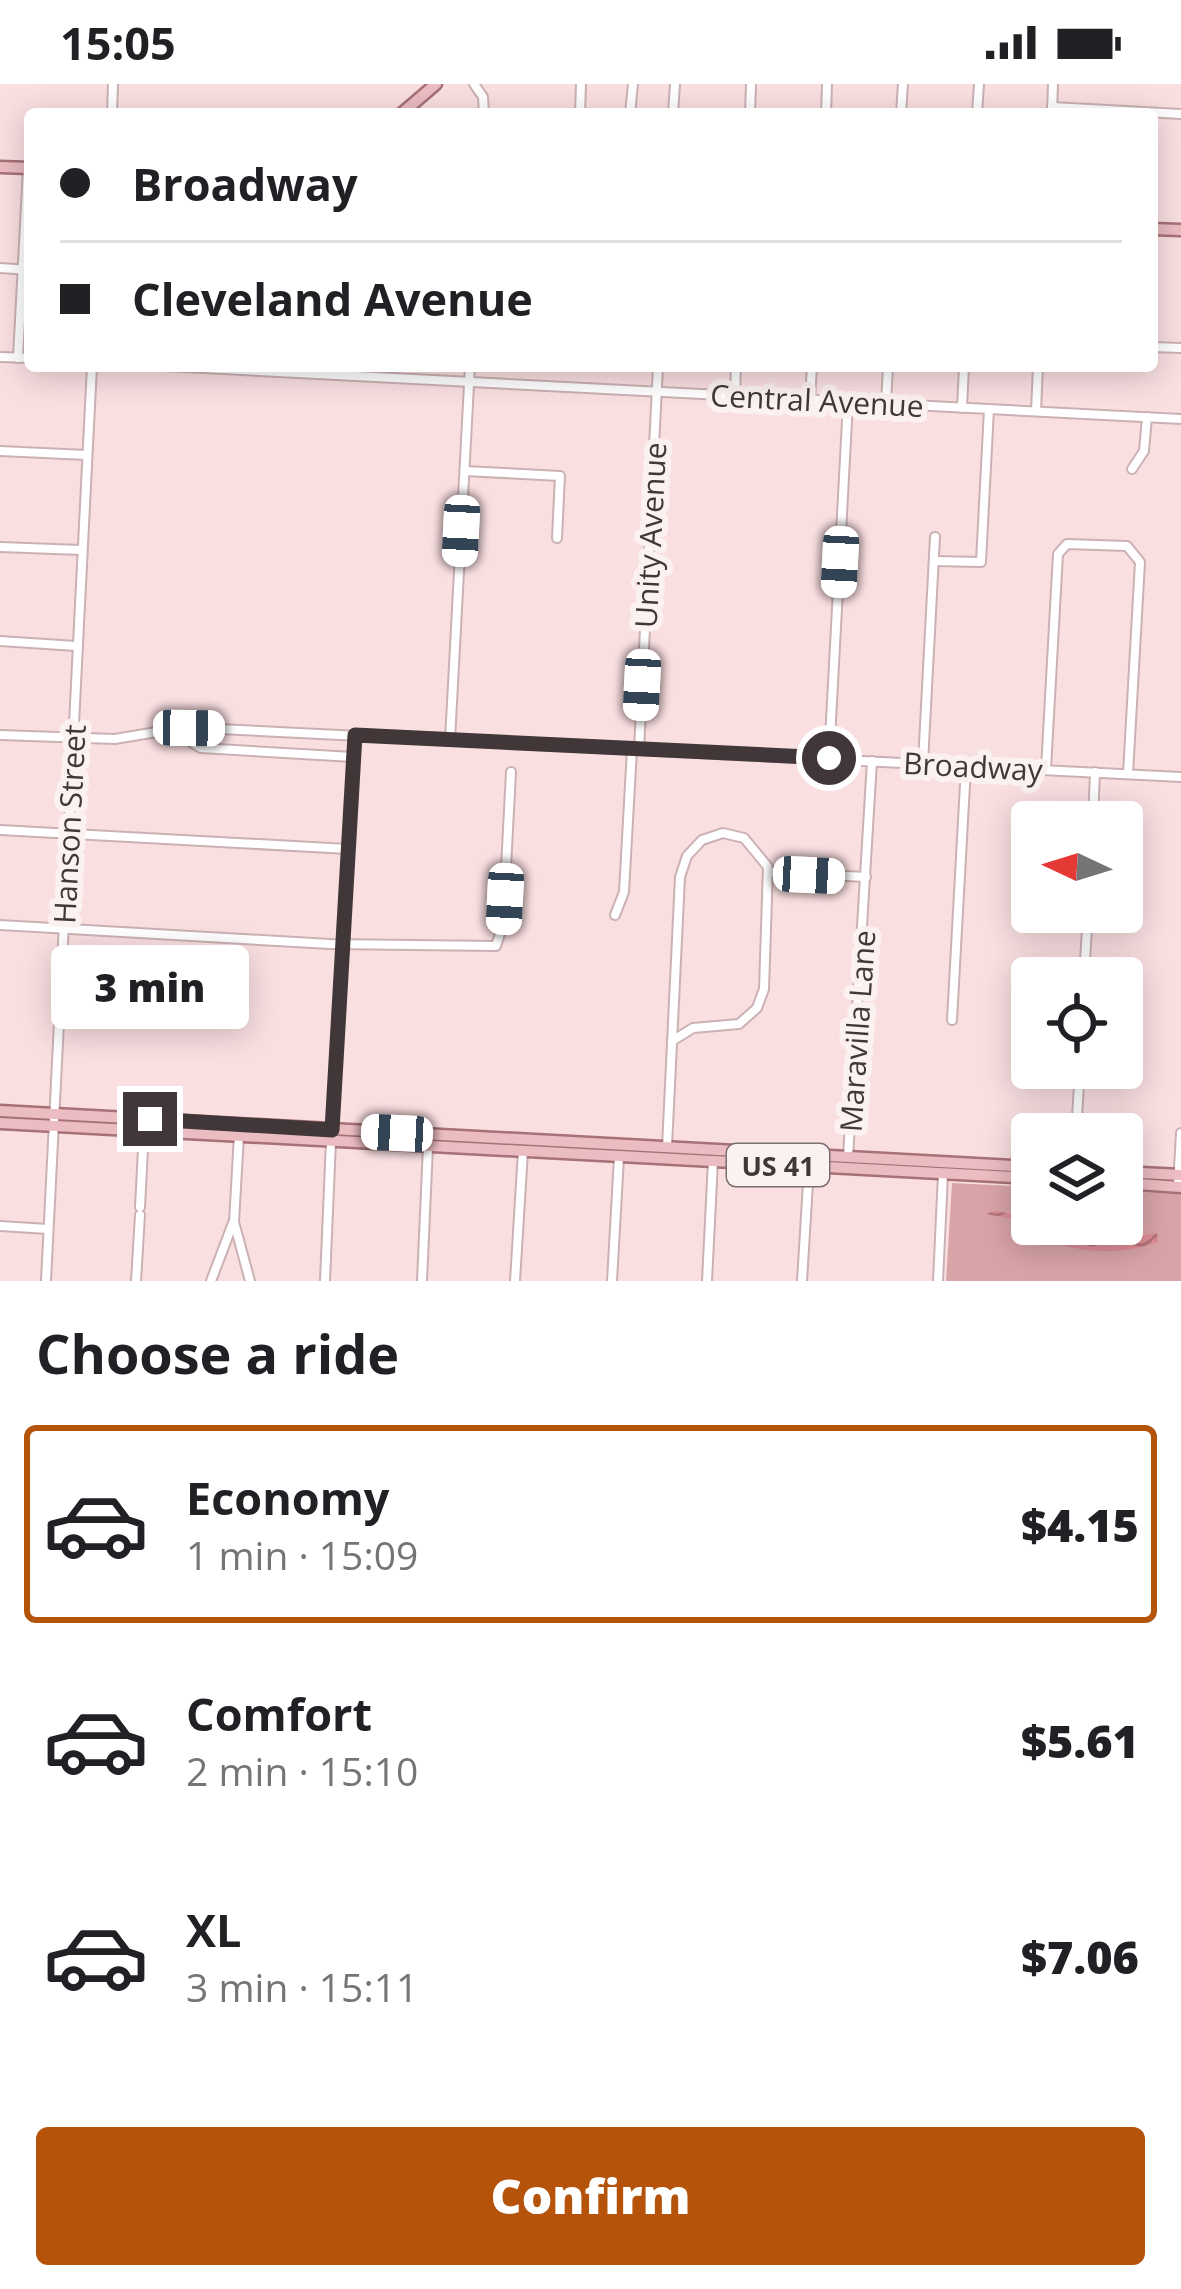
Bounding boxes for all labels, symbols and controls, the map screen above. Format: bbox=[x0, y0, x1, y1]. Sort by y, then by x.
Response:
text: 15:05 bbox=[60, 12, 176, 73]
text: Broadway bbox=[132, 153, 357, 214]
text: Cleveland Avenue bbox=[132, 268, 533, 329]
street label: Central Avenue bbox=[709, 374, 925, 426]
street label: Unity Avenue bbox=[625, 441, 675, 629]
car bbox=[441, 494, 481, 568]
car bbox=[820, 525, 860, 599]
car bbox=[622, 648, 662, 722]
car bbox=[153, 709, 225, 747]
street label: Hanson Street bbox=[43, 723, 95, 925]
route start bbox=[802, 731, 856, 785]
street label: Broadway bbox=[902, 742, 1045, 790]
north arrow bbox=[1011, 801, 1143, 933]
map controls bbox=[1011, 801, 1143, 1245]
car bbox=[772, 855, 846, 895]
car bbox=[485, 862, 525, 936]
street label: Maravilla Lane bbox=[829, 929, 885, 1133]
callout: 3 min bbox=[51, 945, 249, 1029]
button: locate bbox=[1011, 957, 1143, 1089]
text: 3 min bbox=[95, 960, 205, 1013]
route end bbox=[123, 1092, 177, 1146]
car bbox=[360, 1113, 434, 1153]
button: layers bbox=[1011, 1113, 1143, 1245]
road number: US 41 bbox=[727, 1144, 829, 1186]
text: Choose a ride bbox=[36, 1316, 399, 1390]
text: Economy bbox=[186, 1467, 389, 1528]
icon: car bbox=[42, 1470, 150, 1578]
text: $4.15 bbox=[1021, 1494, 1139, 1555]
text: 1 min · 15:09 bbox=[186, 1528, 418, 1581]
text: Comfort bbox=[186, 1683, 372, 1744]
icon: car bbox=[42, 1686, 150, 1794]
text: $5.61 bbox=[1021, 1710, 1139, 1771]
text: 2 min · 15:10 bbox=[186, 1744, 418, 1797]
text: XL bbox=[186, 1899, 241, 1960]
icon: car bbox=[42, 1902, 150, 2010]
text: $7.06 bbox=[1021, 1926, 1139, 1987]
text: 3 min · 15:11 bbox=[186, 1960, 418, 2013]
button: Confirm bbox=[36, 2127, 1145, 2265]

